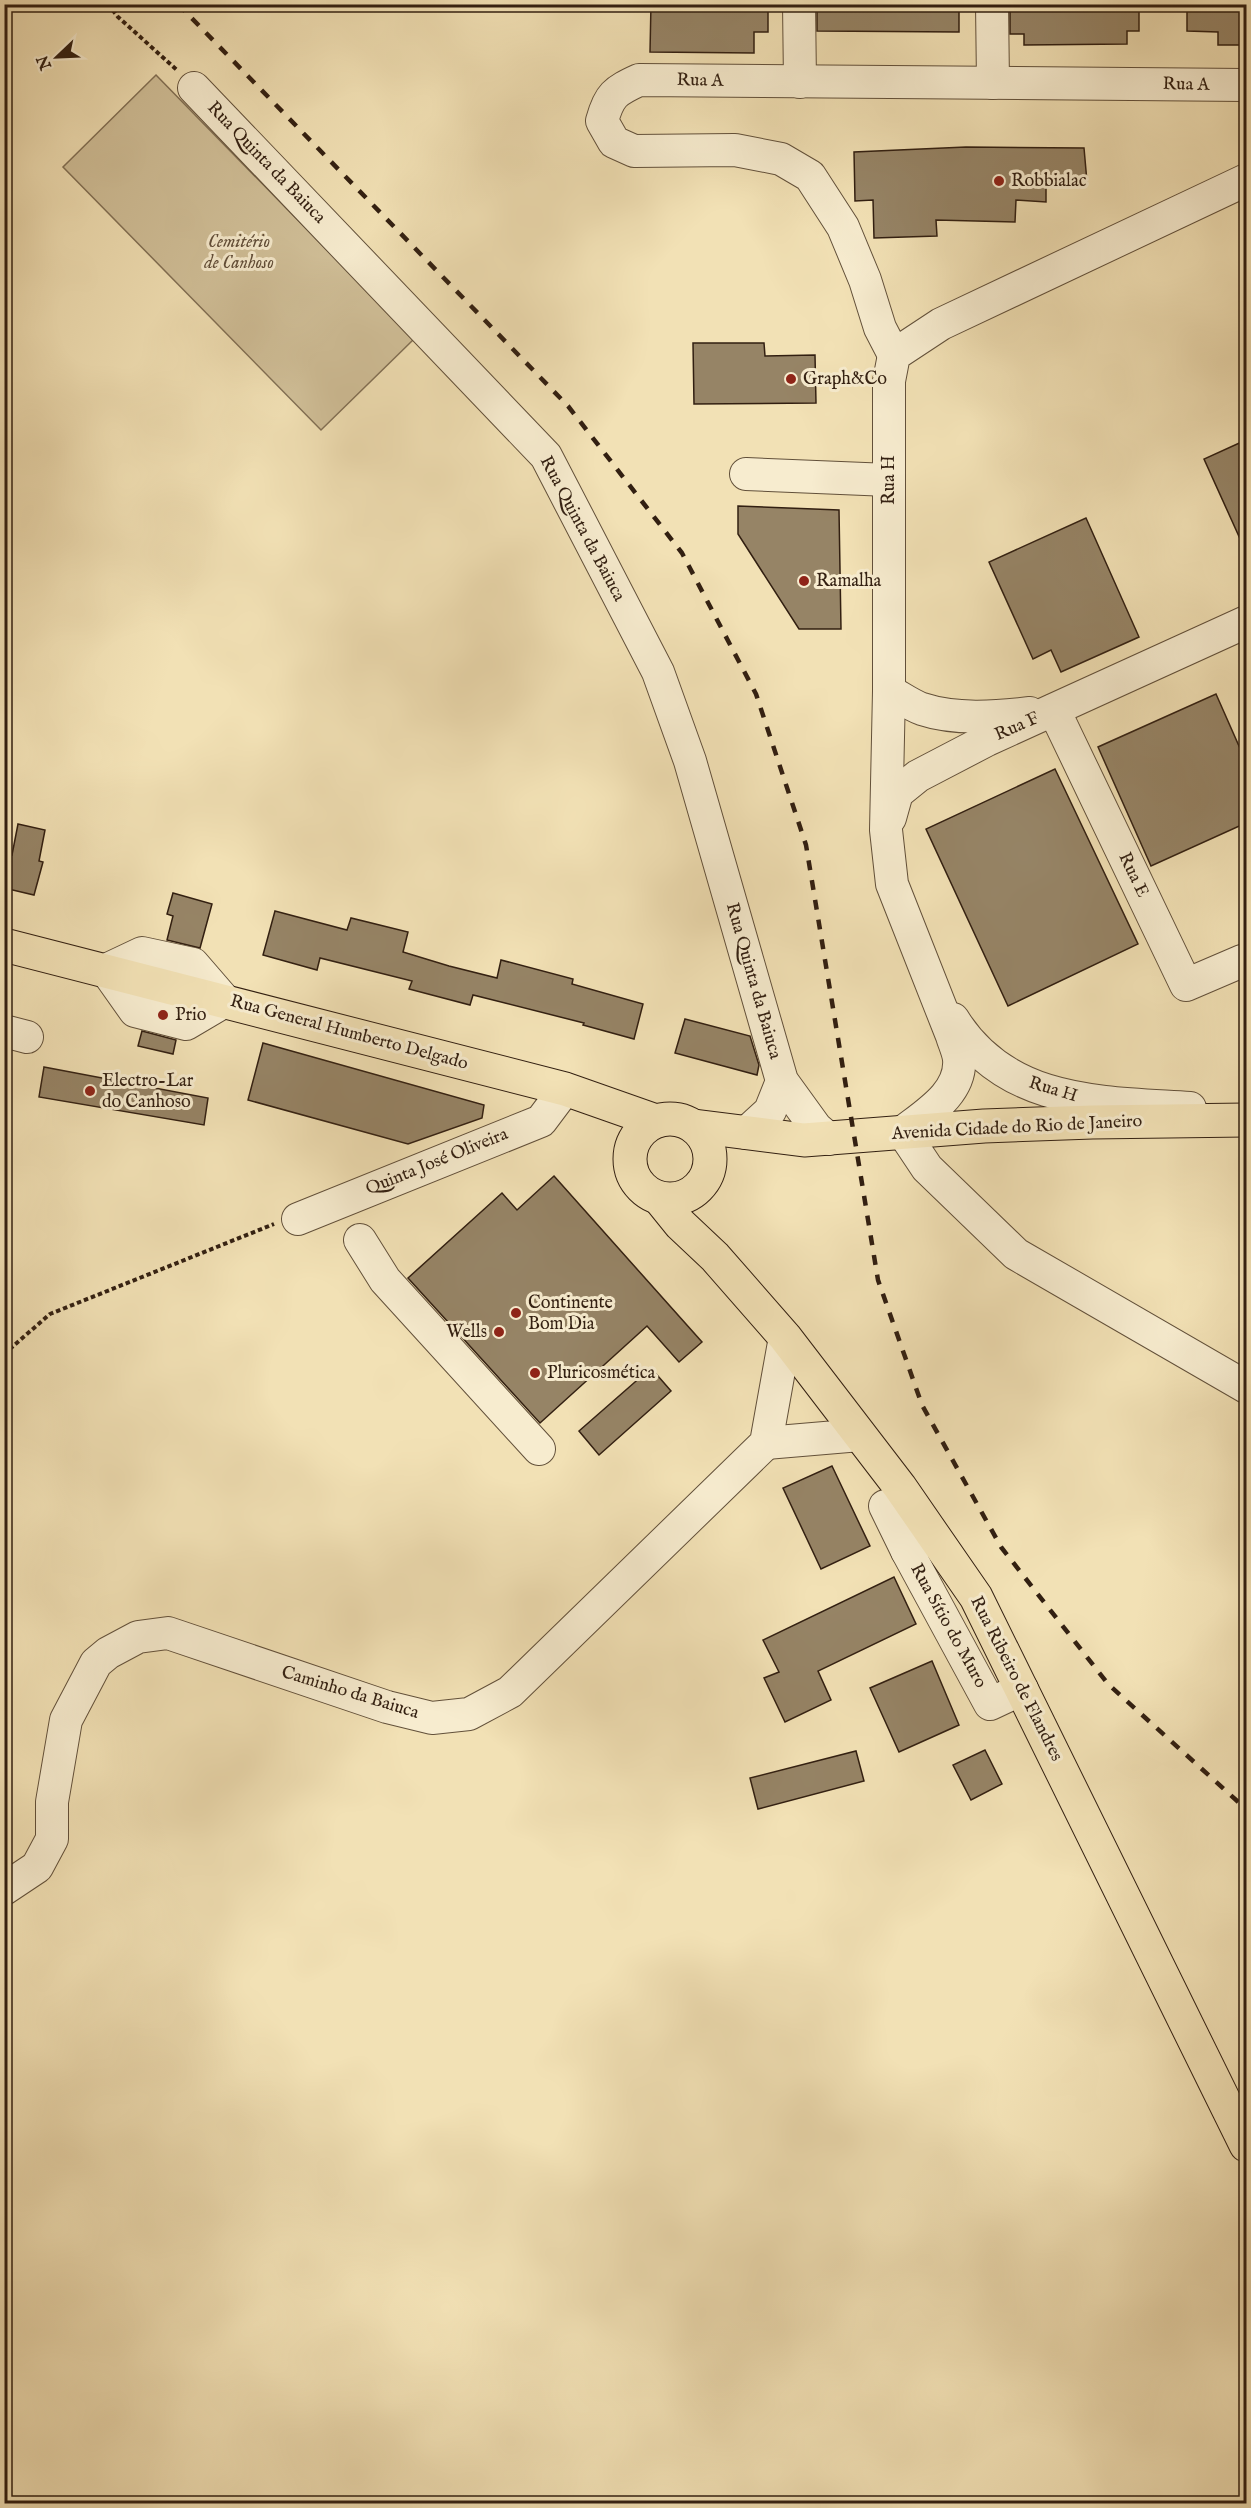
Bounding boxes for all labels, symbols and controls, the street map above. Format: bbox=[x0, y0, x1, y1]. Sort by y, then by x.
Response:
north arrow bbox=[27, 27, 87, 87]
text: N bbox=[33, 52, 57, 73]
street label: Rua A bbox=[676, 69, 724, 93]
street label: Rua A bbox=[1162, 73, 1210, 97]
street label: Rua Quinta da Baiuca bbox=[202, 97, 331, 229]
place label: Robbialac bbox=[1011, 170, 1087, 193]
marker: Robbialac bbox=[992, 174, 1006, 188]
park label: Cemitério de Canhoso bbox=[203, 231, 274, 275]
place label: Graph&Co bbox=[803, 368, 887, 391]
marker: Graph&Co bbox=[784, 372, 798, 386]
street label: Rua Quinta da Baiuca bbox=[534, 452, 630, 606]
street label: Rua H bbox=[878, 455, 901, 505]
place label: Ramalha bbox=[816, 570, 882, 593]
marker: Ramalha bbox=[797, 574, 811, 588]
street label: Rua F bbox=[991, 707, 1043, 747]
street label: Rua E bbox=[1112, 849, 1154, 901]
street label: Rua Quinta da Baiuca bbox=[720, 900, 786, 1062]
street label: Rua General Humberto Delgado bbox=[227, 990, 471, 1076]
place label: Prio bbox=[175, 1004, 207, 1027]
marker: Prio bbox=[156, 1008, 170, 1022]
place label: Electro-Lar do Canhoso bbox=[102, 1070, 194, 1114]
street label: Rua H bbox=[1026, 1072, 1080, 1108]
marker: Electro-Lar do Canhoso bbox=[83, 1084, 97, 1098]
street label: Avenida Cidade do Rio de Janeiro bbox=[890, 1110, 1143, 1146]
street label: Quinta José Oliveira bbox=[363, 1123, 512, 1201]
place label: Continente Bom Dia bbox=[528, 1292, 613, 1336]
marker: Continente Bom Dia bbox=[509, 1306, 523, 1320]
place label: Wells bbox=[446, 1321, 487, 1344]
marker: Wells bbox=[492, 1325, 506, 1339]
place label: Pluricosmética bbox=[547, 1362, 655, 1385]
marker: Pluricosmética bbox=[528, 1366, 542, 1380]
street label: Rua Sítio do Muro bbox=[904, 1560, 992, 1693]
street label: Rua Ribeiro de Flandres bbox=[964, 1593, 1068, 1765]
street label: Caminho da Baiuca bbox=[278, 1661, 422, 1725]

